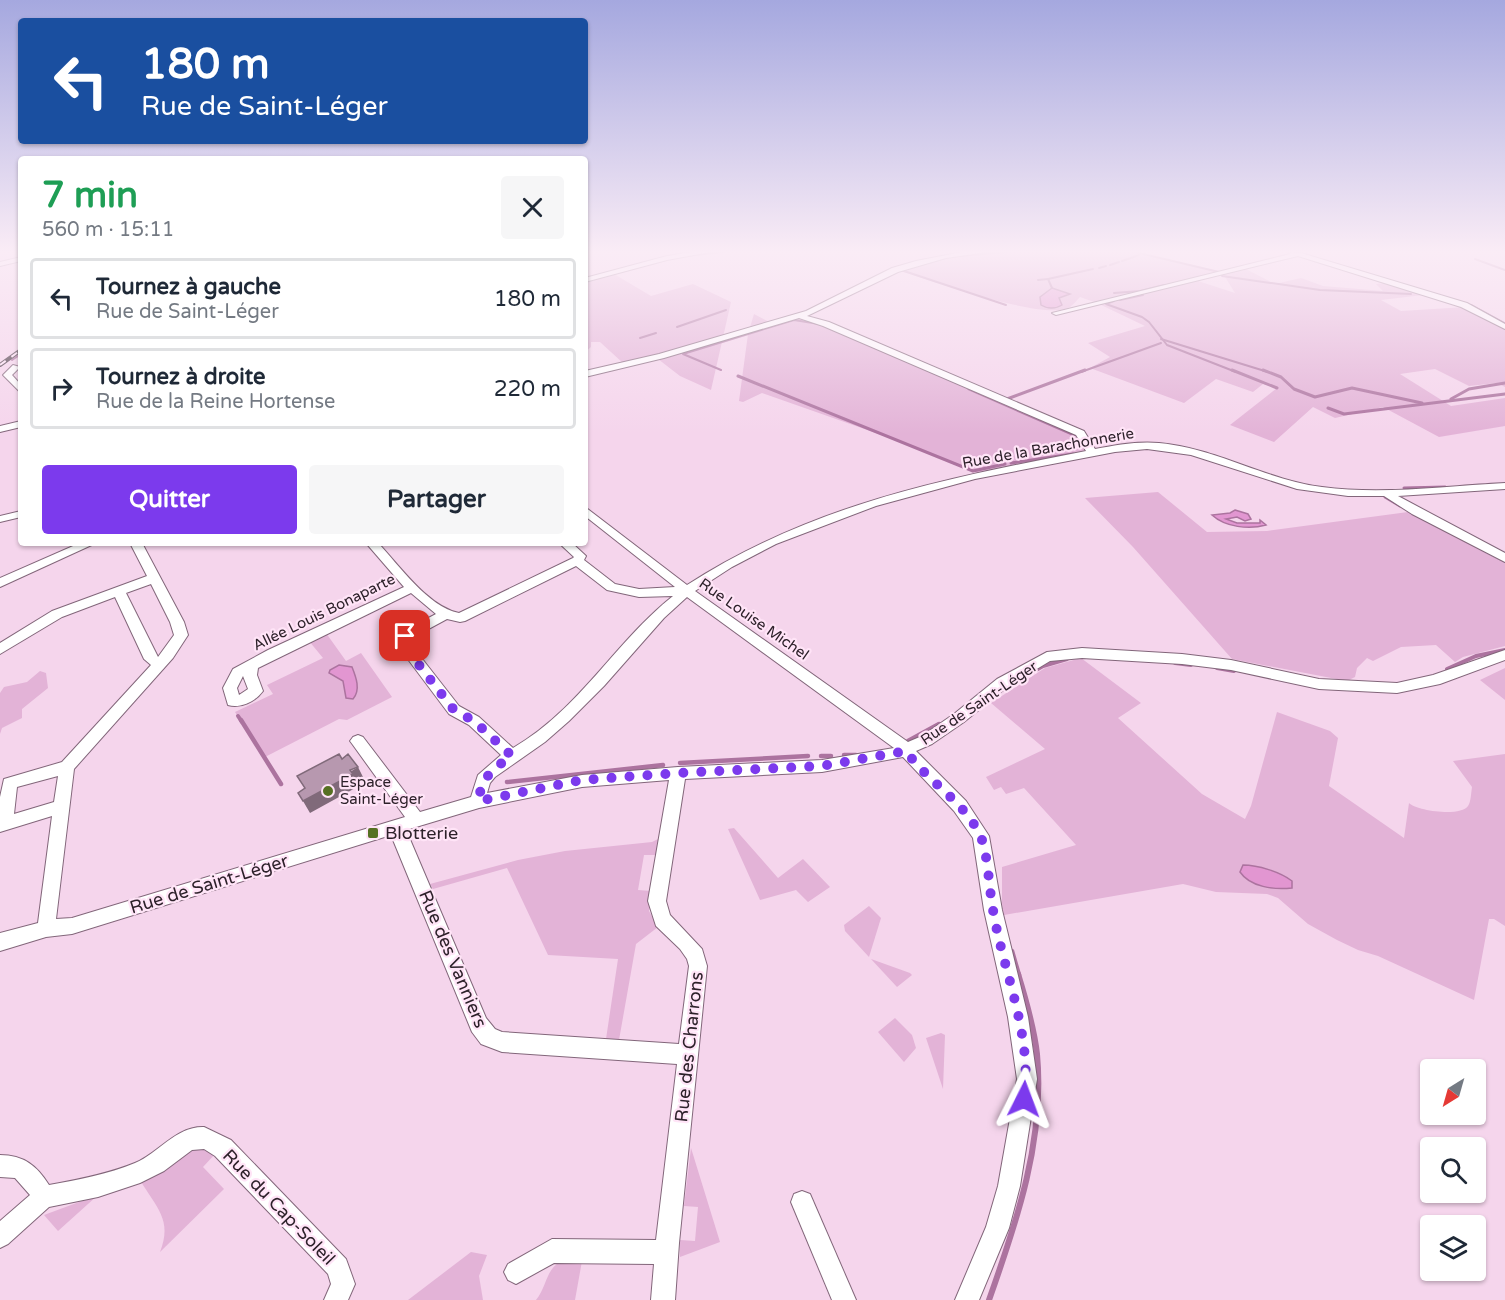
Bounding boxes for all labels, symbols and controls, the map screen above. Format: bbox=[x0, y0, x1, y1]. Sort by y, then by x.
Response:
text: 180 m bbox=[141, 39, 270, 90]
icon: left bbox=[42, 42, 120, 120]
text: Rue de Saint-Léger bbox=[141, 90, 388, 123]
text: 7 min bbox=[42, 174, 138, 217]
button: close bbox=[501, 176, 564, 239]
text: 560 m · 15:11 bbox=[42, 218, 174, 242]
text: Tournez à gauche bbox=[96, 274, 281, 300]
icon: left bbox=[45, 282, 78, 315]
text: 180 m bbox=[494, 286, 561, 312]
text: Rue de Saint-Léger bbox=[96, 300, 279, 324]
text: Tournez à droite bbox=[96, 364, 265, 390]
icon: right bbox=[45, 372, 78, 405]
text: 220 m bbox=[494, 376, 561, 402]
text: Rue de la Reine Hortense bbox=[96, 390, 335, 414]
street label: Rue de la Barachonnerie bbox=[961, 424, 1135, 472]
button: Quitter bbox=[42, 465, 297, 534]
button: Partager bbox=[309, 465, 564, 534]
street label: Allée Louis Bonaparte bbox=[250, 570, 398, 654]
street label: Rue Louise Michel bbox=[696, 574, 812, 664]
pin bbox=[379, 610, 430, 661]
icon: arrive bbox=[388, 619, 421, 652]
street label: Rue de Saint-Léger bbox=[917, 657, 1041, 749]
place label: Espace Saint-Léger bbox=[340, 773, 423, 808]
marker: Espace Saint-Léger bbox=[321, 784, 335, 798]
place label: Blotterie bbox=[385, 822, 458, 844]
marker: Blotterie bbox=[366, 826, 380, 840]
street label: Rue de Saint-Léger bbox=[127, 849, 291, 919]
street label: Rue des Vanniers bbox=[414, 887, 492, 1031]
street label: Rue des Charrons bbox=[670, 971, 708, 1123]
north arrow bbox=[1420, 1059, 1486, 1125]
map controls bbox=[1420, 1059, 1486, 1281]
position arrow bbox=[992, 1067, 1056, 1131]
button: search bbox=[1420, 1137, 1486, 1203]
street label: Rue du Cap-Soleil bbox=[218, 1145, 340, 1269]
button: layers bbox=[1420, 1215, 1486, 1281]

